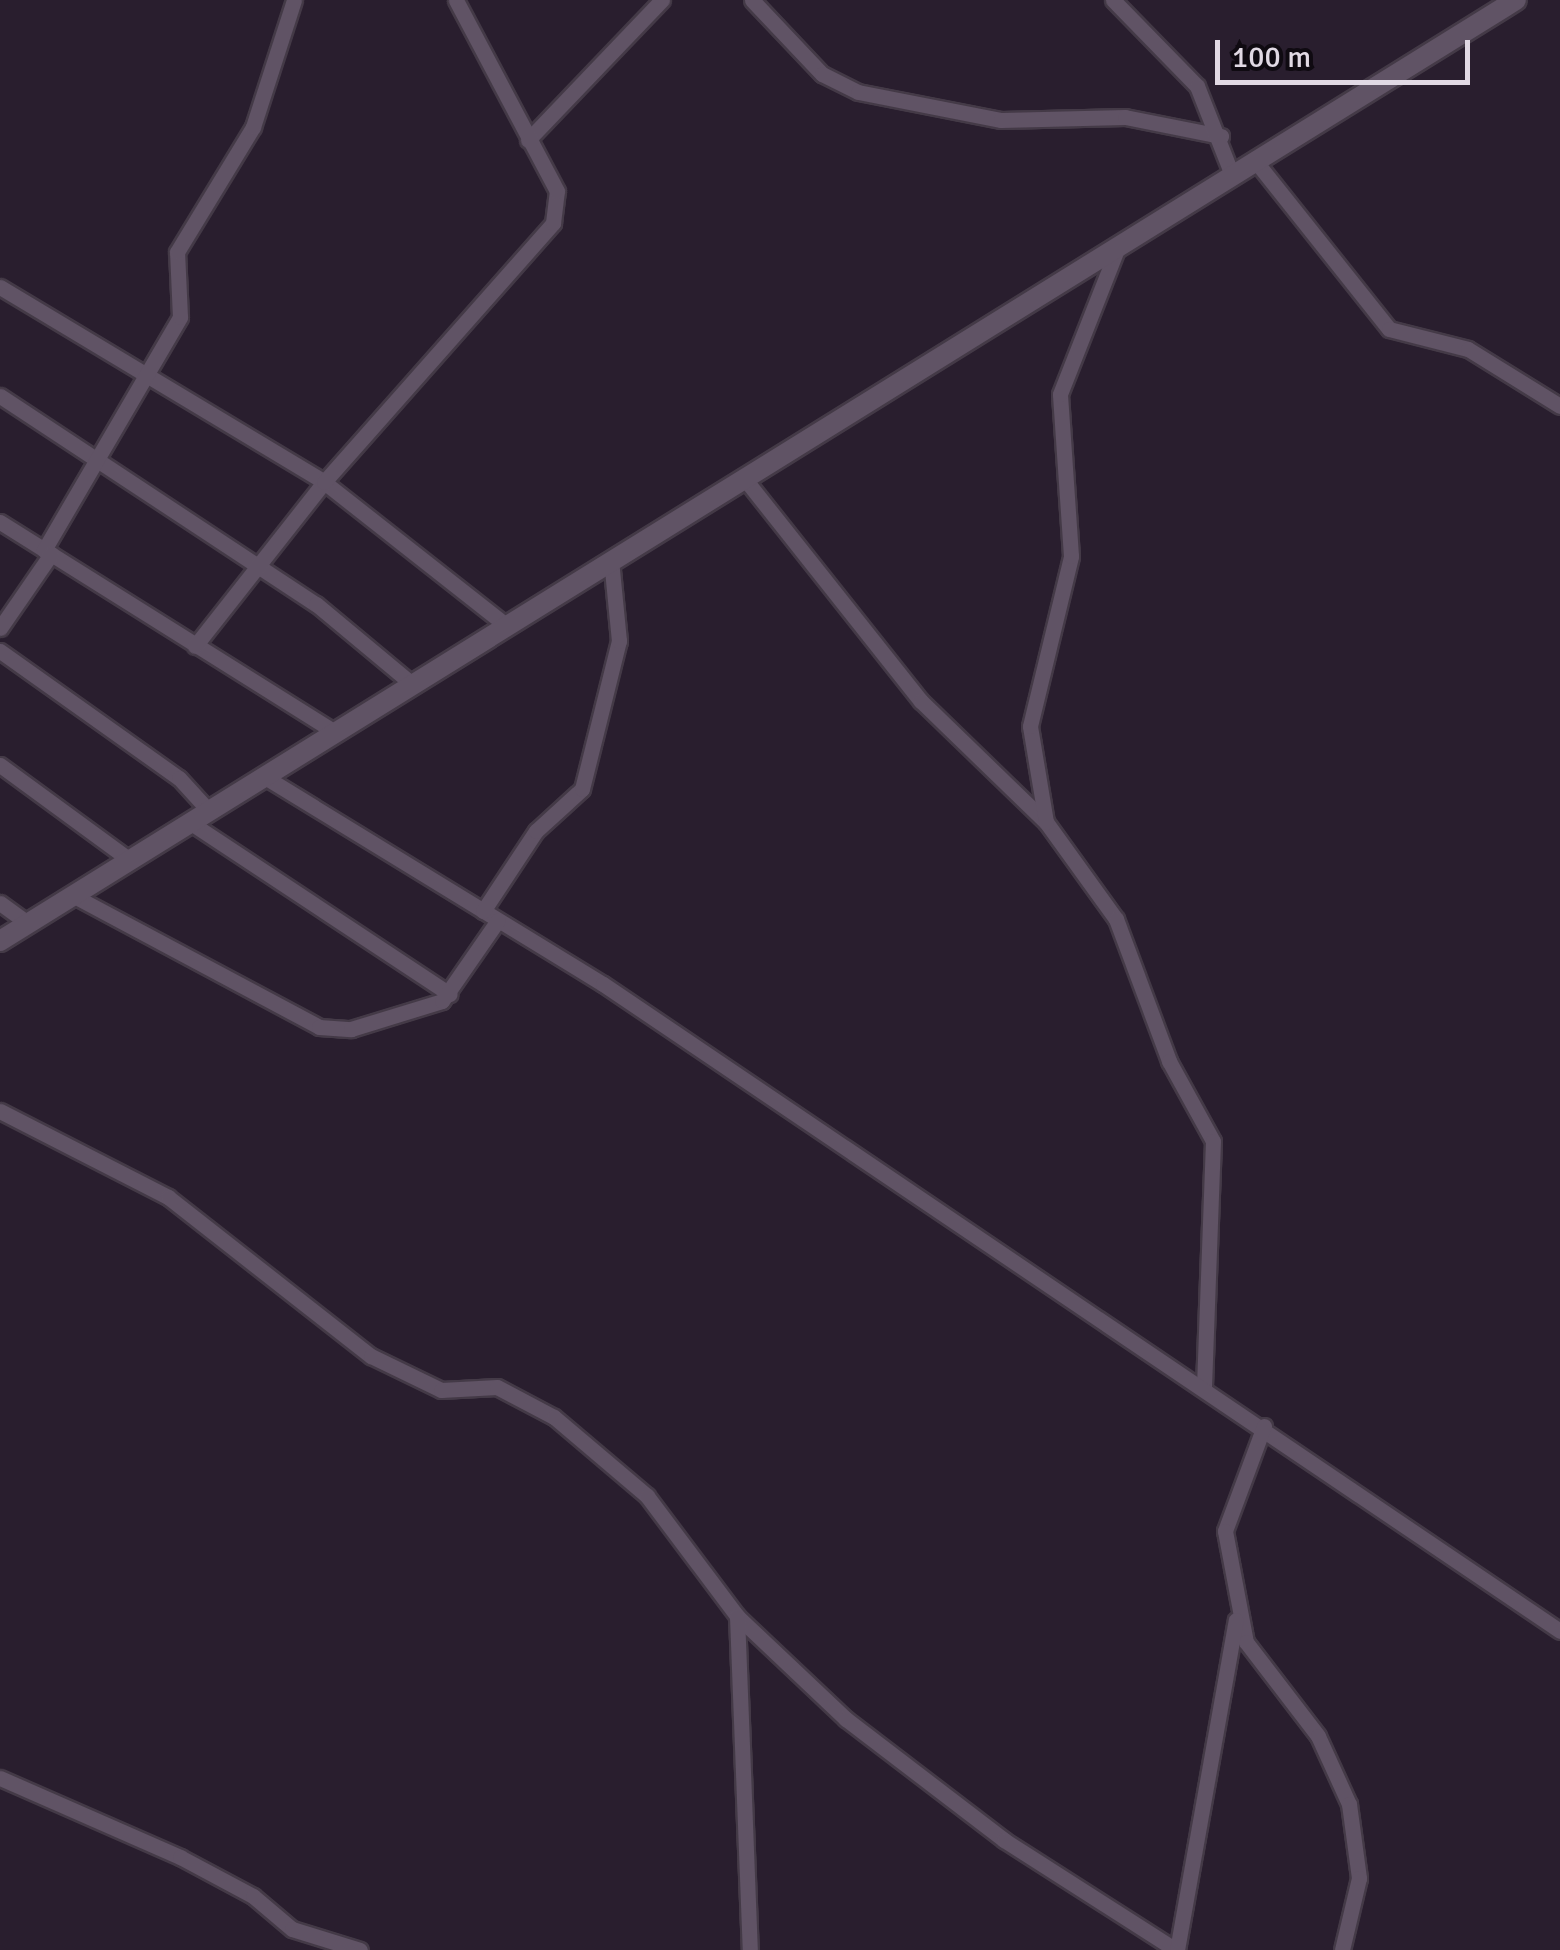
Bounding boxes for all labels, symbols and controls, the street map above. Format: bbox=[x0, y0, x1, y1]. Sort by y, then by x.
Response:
scale bar bbox=[1220, 20, 1475, 82]
text: 100 m bbox=[1232, 39, 1311, 76]

